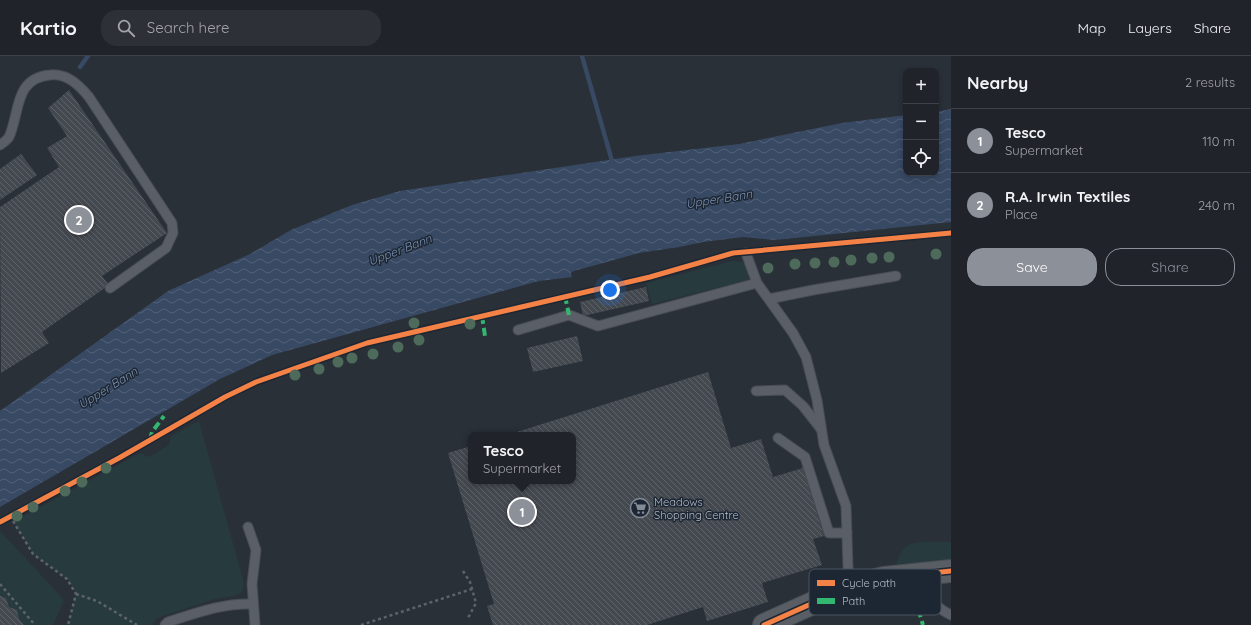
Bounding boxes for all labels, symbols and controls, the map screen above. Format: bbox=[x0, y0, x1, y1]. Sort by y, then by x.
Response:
search box bbox=[101, 10, 381, 46]
text: Kartio bbox=[20, 16, 77, 40]
icon: search bbox=[115, 17, 137, 39]
text: Search here bbox=[147, 18, 230, 37]
text: Map bbox=[1077, 19, 1106, 37]
text: Layers bbox=[1128, 19, 1172, 37]
text: Share bbox=[1194, 19, 1231, 37]
map controls bbox=[903, 68, 939, 176]
button: + bbox=[903, 68, 939, 104]
text: Nearby bbox=[967, 72, 1028, 93]
text: 2 results bbox=[1185, 74, 1235, 90]
button: − bbox=[903, 104, 939, 140]
text: Tesco bbox=[1005, 123, 1046, 142]
text: 1 bbox=[977, 133, 983, 149]
text: 110 m bbox=[1202, 133, 1235, 149]
button: locate bbox=[903, 140, 939, 176]
text: Supermarket bbox=[1005, 142, 1083, 158]
water label: Upper Bann bbox=[685, 186, 754, 211]
text: R.A. Irwin Textiles bbox=[1005, 187, 1130, 206]
text: 2 bbox=[976, 197, 984, 213]
text: 240 m bbox=[1198, 197, 1235, 213]
pin: 2 bbox=[66, 205, 92, 235]
text: Place bbox=[1005, 206, 1038, 222]
water label: Upper Bann bbox=[366, 230, 435, 268]
button: Save bbox=[967, 248, 1097, 286]
button: Share bbox=[1105, 248, 1235, 286]
your location bbox=[600, 280, 620, 300]
water label: Upper Bann bbox=[75, 363, 141, 412]
popup bbox=[468, 432, 576, 484]
text: Tesco bbox=[483, 441, 524, 460]
text: Supermarket bbox=[483, 460, 561, 476]
place label: Meadows Shopping Centre bbox=[654, 495, 739, 522]
pin: 1 bbox=[509, 497, 535, 527]
supermarket icon: Meadows Shopping Centre bbox=[629, 497, 651, 519]
legend bbox=[809, 569, 941, 615]
text: Cycle path bbox=[842, 576, 896, 590]
text: Path bbox=[842, 594, 865, 608]

